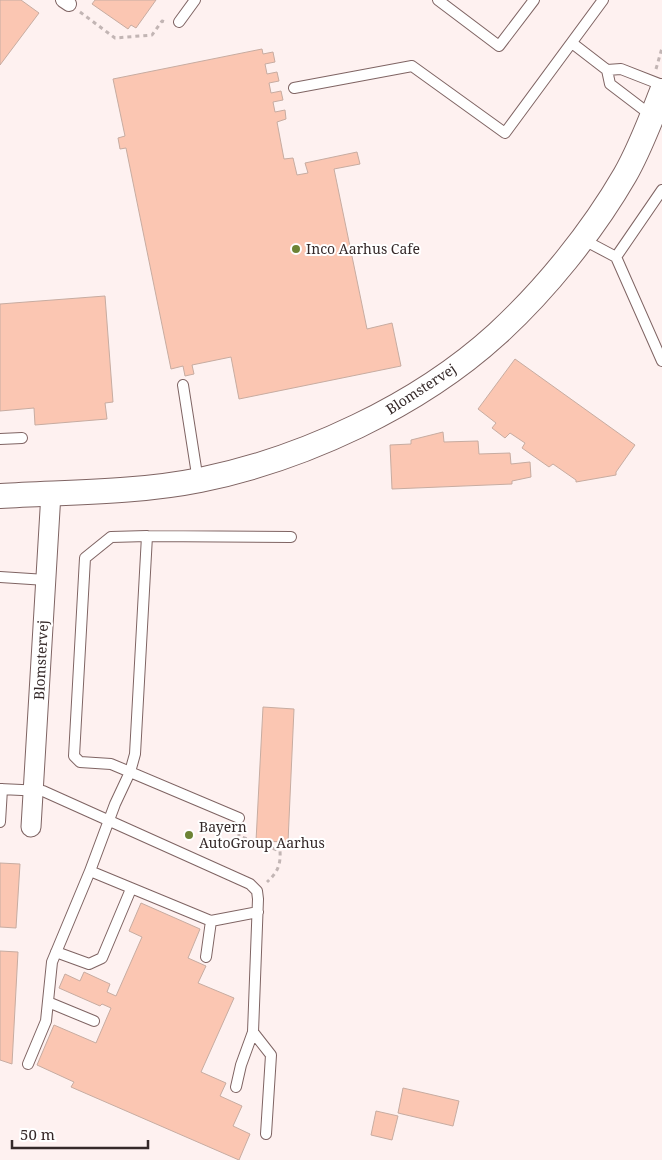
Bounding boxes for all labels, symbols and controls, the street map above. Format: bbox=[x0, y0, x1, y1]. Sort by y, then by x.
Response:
place label: Inco Aarhus Cafe bbox=[306, 239, 420, 258]
marker: Inco Aarhus Cafe bbox=[290, 243, 302, 255]
street label: Blomstervej bbox=[382, 359, 459, 418]
street label: Blomstervej bbox=[29, 620, 52, 700]
place label: Bayern AutoGroup Aarhus bbox=[199, 817, 325, 852]
marker: Bayern AutoGroup Aarhus bbox=[183, 829, 195, 841]
scale bar bbox=[12, 1118, 149, 1150]
text: 50 m bbox=[20, 1124, 55, 1144]

